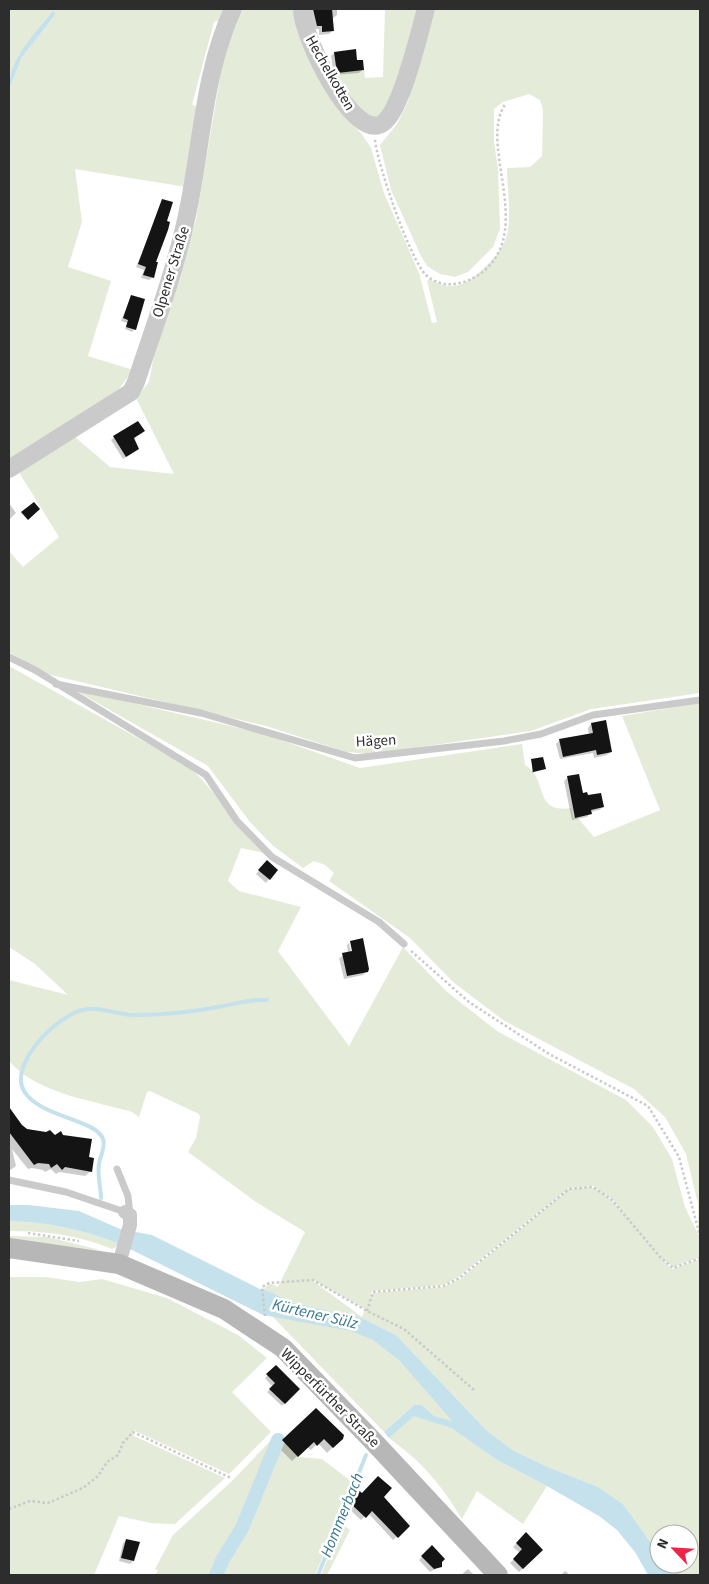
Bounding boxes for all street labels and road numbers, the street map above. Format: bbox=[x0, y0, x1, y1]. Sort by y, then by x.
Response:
street label: Hechelkotten bbox=[300, 31, 360, 115]
street label: Olpener Straße bbox=[147, 224, 195, 320]
street label: Hägen bbox=[355, 729, 397, 753]
street label: Wipperfürther Straße bbox=[276, 1344, 384, 1452]

